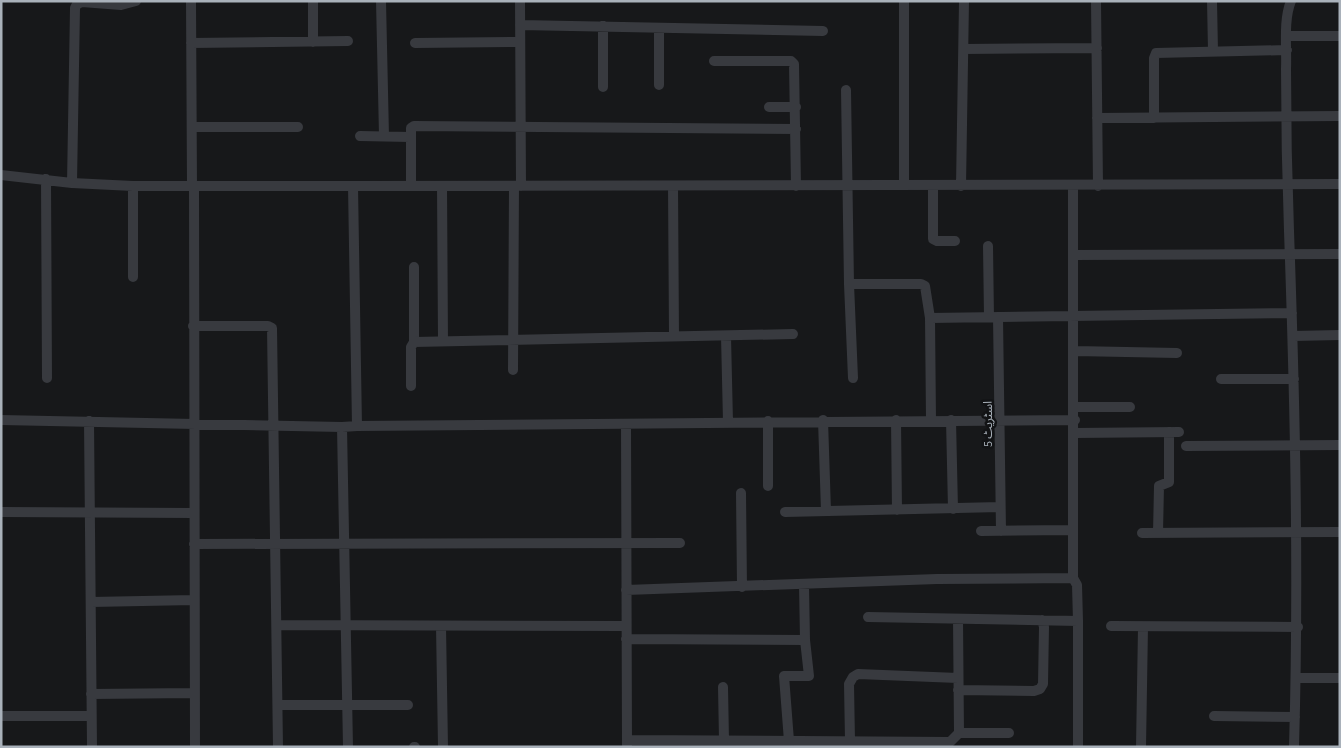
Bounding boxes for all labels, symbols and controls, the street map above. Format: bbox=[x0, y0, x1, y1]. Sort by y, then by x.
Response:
street label: اسٹریٹ 5 bbox=[980, 401, 997, 447]

